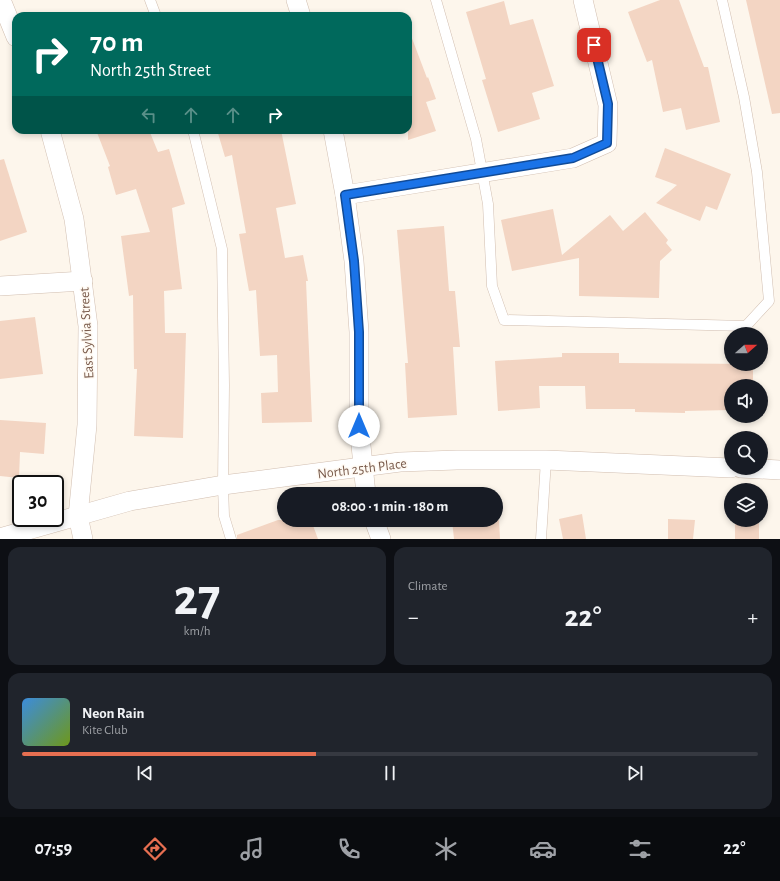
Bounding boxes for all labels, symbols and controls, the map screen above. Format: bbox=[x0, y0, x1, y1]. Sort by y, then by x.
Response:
icon: right bbox=[24, 28, 76, 80]
pin bbox=[577, 28, 611, 62]
text: 70 m bbox=[90, 29, 144, 57]
icon: arrive bbox=[583, 34, 605, 56]
text: North 25th Street bbox=[90, 62, 211, 80]
icon: left bbox=[138, 104, 160, 126]
icon: ahead bbox=[180, 104, 202, 126]
icon: ahead bbox=[222, 104, 244, 126]
icon: right bbox=[264, 104, 286, 126]
street label: East Sylvia Street bbox=[78, 286, 96, 379]
north arrow bbox=[724, 327, 768, 371]
map controls bbox=[724, 327, 768, 527]
button: sound bbox=[724, 379, 768, 423]
position arrow bbox=[338, 405, 380, 447]
button: search bbox=[724, 431, 768, 475]
street label: North 25th Place bbox=[317, 457, 408, 481]
speed limit sign: 30 bbox=[12, 475, 64, 527]
button: layers bbox=[724, 483, 768, 527]
text: 08:00 · 1 min · 180 m bbox=[332, 499, 448, 514]
text: 27 bbox=[174, 572, 220, 624]
text: Climate bbox=[408, 580, 447, 593]
text: 22° bbox=[564, 602, 602, 632]
text: − bbox=[408, 606, 419, 628]
text: + bbox=[747, 606, 758, 628]
text: km/h bbox=[184, 625, 210, 638]
text: Neon Rain bbox=[82, 706, 144, 721]
text: Kite Club bbox=[82, 724, 128, 737]
icon: previous bbox=[134, 762, 156, 784]
icon: pause bbox=[379, 762, 401, 784]
icon: next bbox=[624, 762, 646, 784]
icon: directions bbox=[141, 835, 169, 863]
icon: music bbox=[238, 835, 266, 863]
icon: phone bbox=[335, 835, 363, 863]
icon: climate bbox=[432, 835, 460, 863]
icon: car bbox=[529, 835, 557, 863]
icon: filters bbox=[626, 835, 654, 863]
text: 07:59 bbox=[35, 840, 72, 858]
text: 22° bbox=[723, 840, 745, 858]

